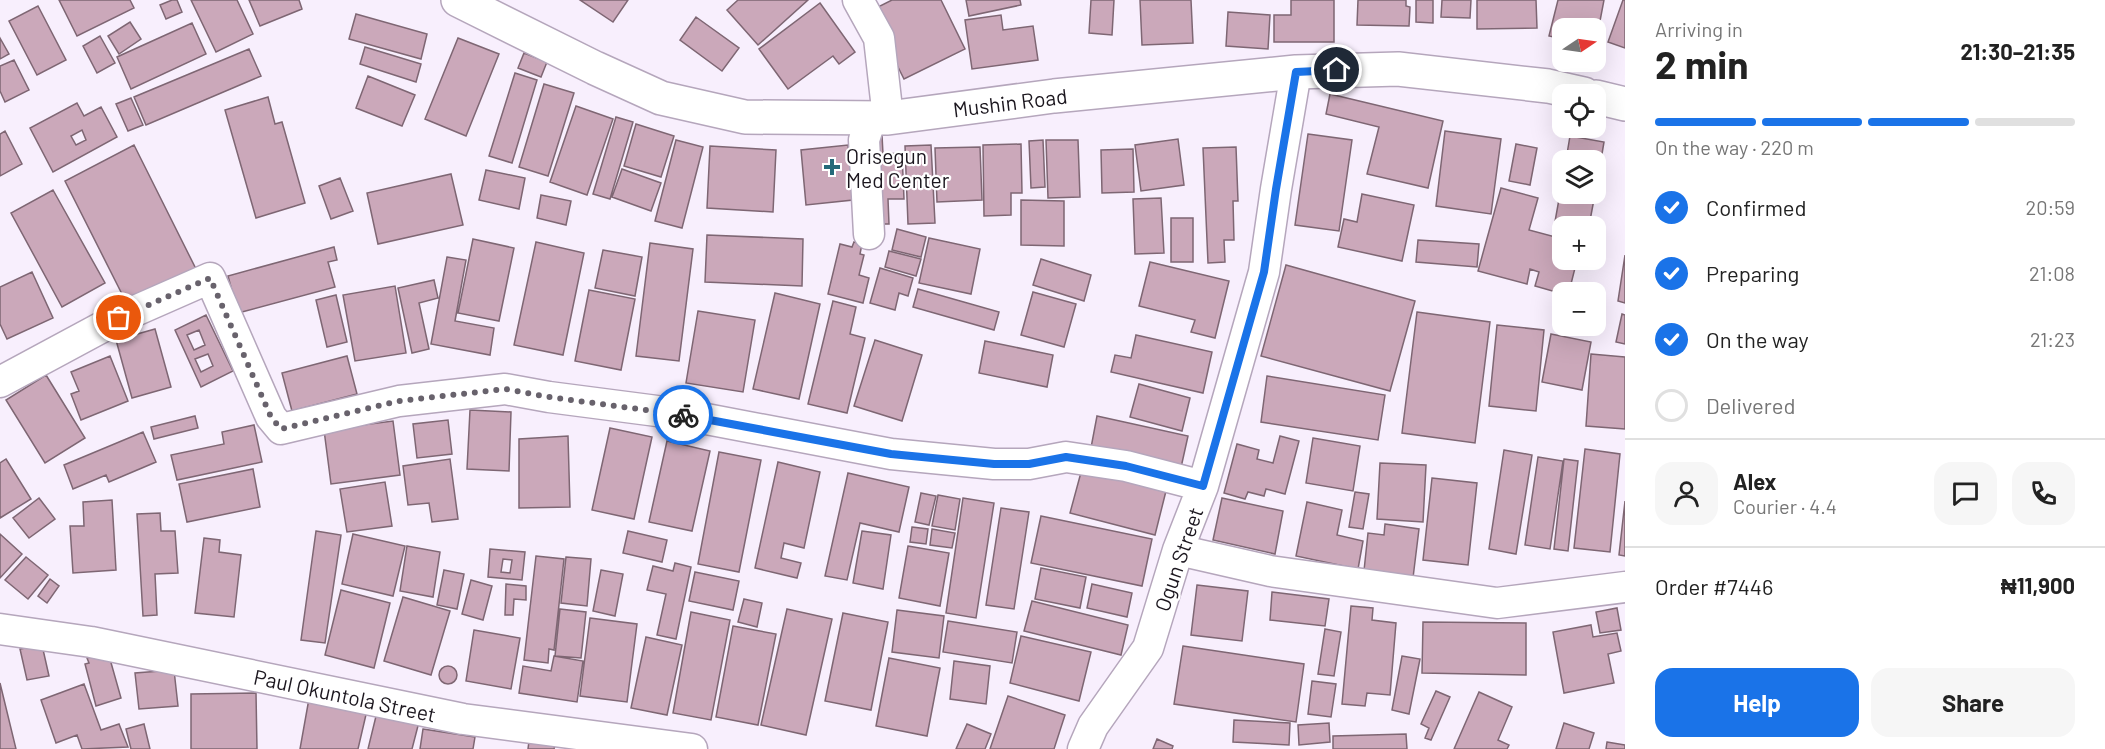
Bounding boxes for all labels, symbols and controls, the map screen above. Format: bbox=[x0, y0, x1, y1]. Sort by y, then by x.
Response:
text: Arriving in bbox=[1655, 17, 1743, 41]
north arrow bbox=[1552, 18, 1606, 72]
map controls bbox=[1552, 18, 1606, 336]
text: 21:30–21:35 bbox=[1960, 38, 2075, 64]
text: 2 min bbox=[1655, 40, 1748, 87]
pin bbox=[1311, 44, 1362, 95]
icon: home bbox=[1320, 53, 1353, 86]
street label: Mushin Road bbox=[951, 83, 1069, 121]
button: locate bbox=[1552, 84, 1606, 138]
text: On the way · 220 m bbox=[1655, 135, 1814, 159]
place label: Orisegun Med Center bbox=[846, 143, 950, 192]
button: layers bbox=[1552, 150, 1606, 204]
marker: Orisegun Med Center bbox=[823, 158, 841, 176]
icon: check bbox=[1655, 191, 1688, 224]
text: Confirmed bbox=[1706, 194, 1806, 220]
text: 20:59 bbox=[2026, 195, 2075, 219]
button: + bbox=[1552, 216, 1606, 270]
icon: check bbox=[1655, 257, 1688, 290]
text: Preparing bbox=[1706, 260, 1799, 286]
text: 21:08 bbox=[2029, 261, 2075, 285]
button: − bbox=[1552, 282, 1606, 336]
pin bbox=[93, 292, 144, 343]
icon: bag bbox=[102, 301, 135, 334]
icon: check bbox=[1655, 323, 1688, 356]
text: On the way bbox=[1706, 326, 1809, 352]
text: 21:23 bbox=[2030, 327, 2075, 351]
courier bbox=[653, 385, 713, 445]
text: Delivered bbox=[1706, 392, 1795, 418]
icon: bike bbox=[667, 399, 700, 432]
button: person bbox=[1655, 462, 1718, 525]
button: chat bbox=[1934, 462, 1997, 525]
button: phone bbox=[2012, 462, 2075, 525]
text: Alex bbox=[1733, 468, 1776, 494]
text: Courier · 4.4 bbox=[1733, 494, 1837, 518]
street label: Ogun Street bbox=[1149, 504, 1207, 614]
text: ₦11,900 bbox=[2001, 572, 2075, 598]
text: Order #7446 bbox=[1655, 573, 1773, 599]
street label: Paul Okuntola Street bbox=[252, 663, 438, 727]
button: Help bbox=[1655, 668, 1859, 737]
button: Share bbox=[1871, 668, 2075, 737]

